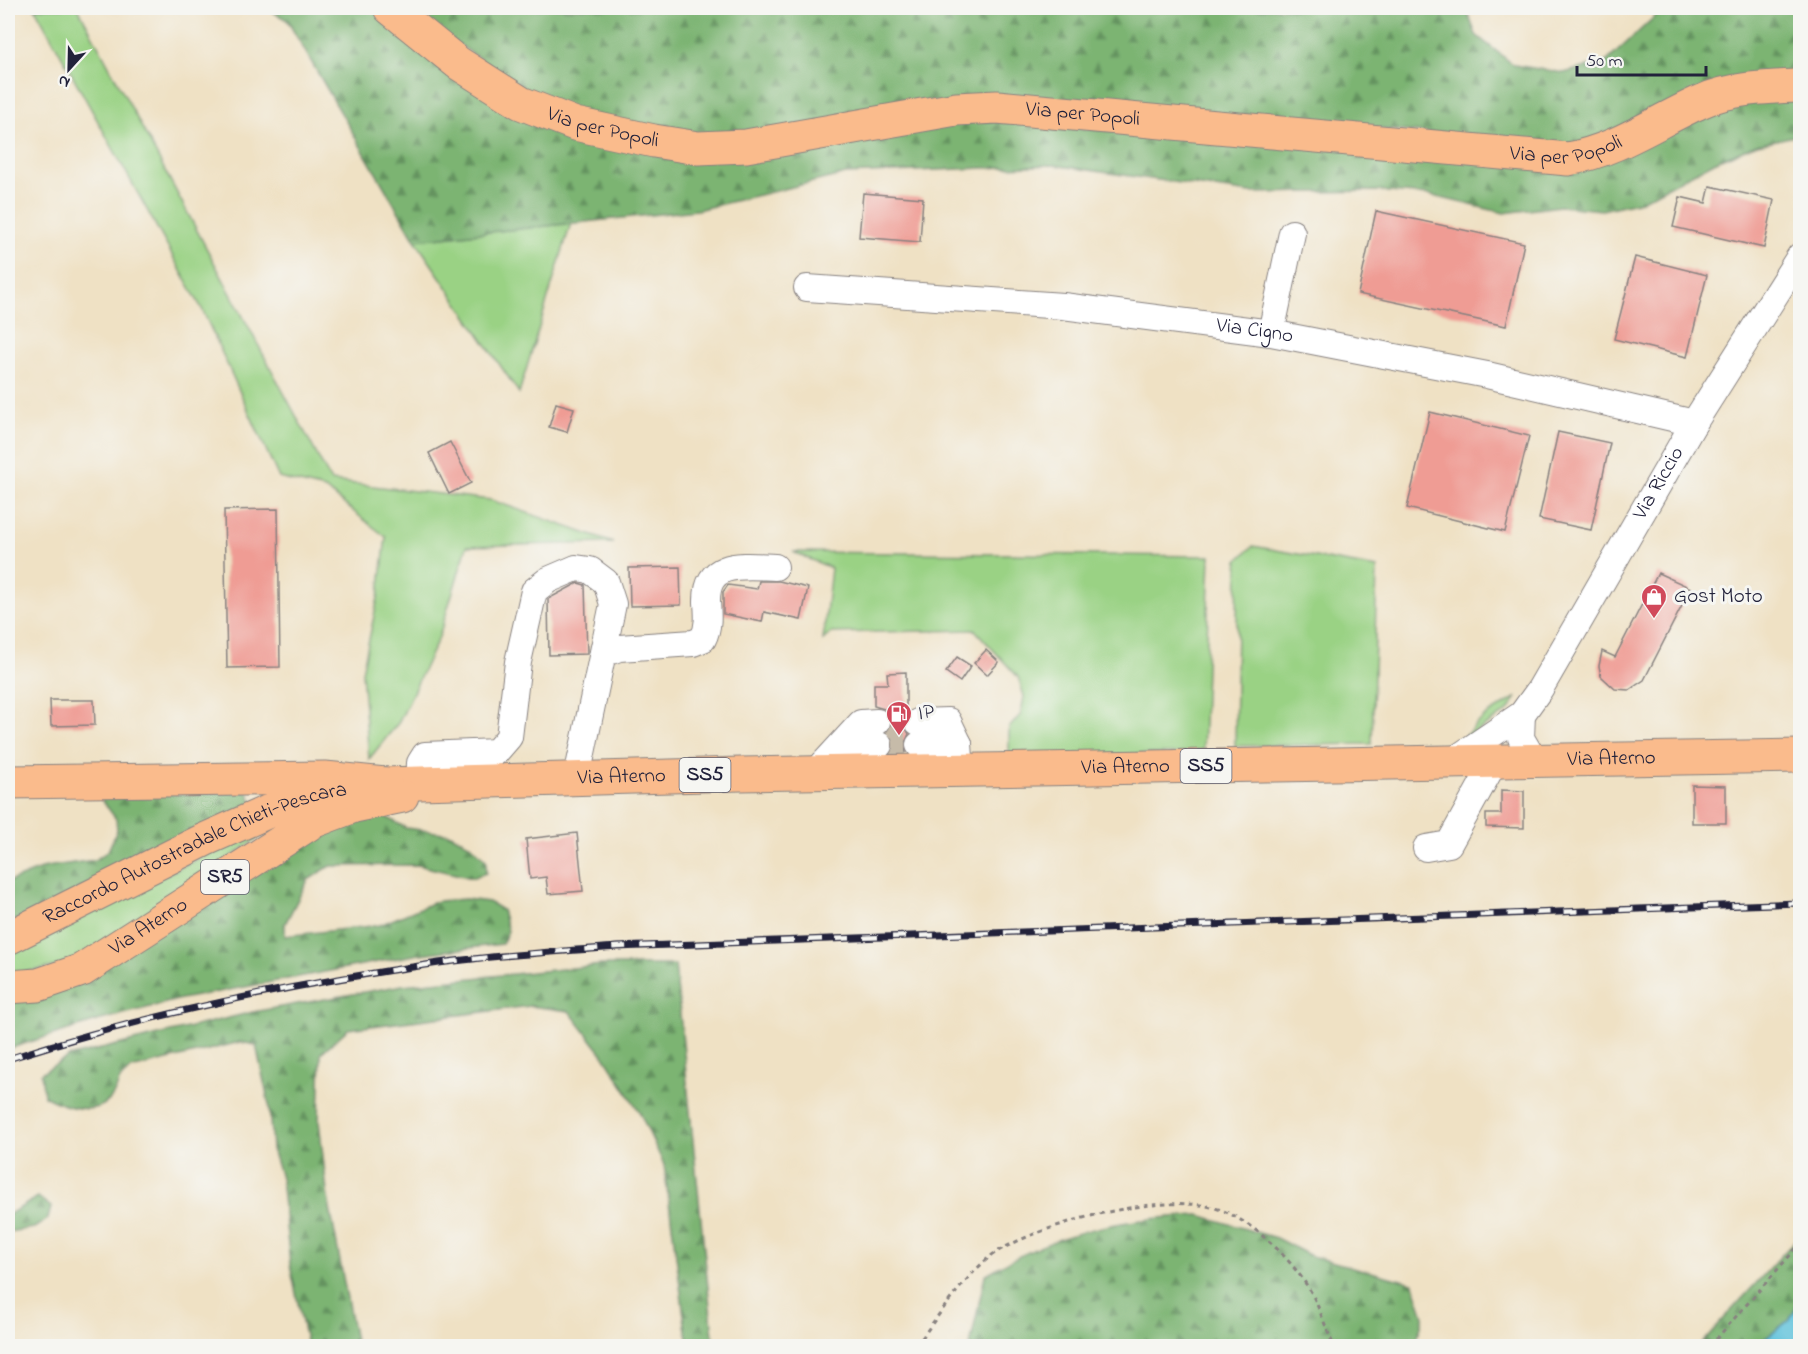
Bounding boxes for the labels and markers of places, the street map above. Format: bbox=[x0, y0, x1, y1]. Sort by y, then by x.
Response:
shop icon: Gost Moto bbox=[1639, 582, 1669, 620]
place label: Gost Moto bbox=[1674, 582, 1763, 612]
fuel station icon: IP bbox=[884, 699, 914, 737]
place label: IP bbox=[918, 699, 934, 729]

